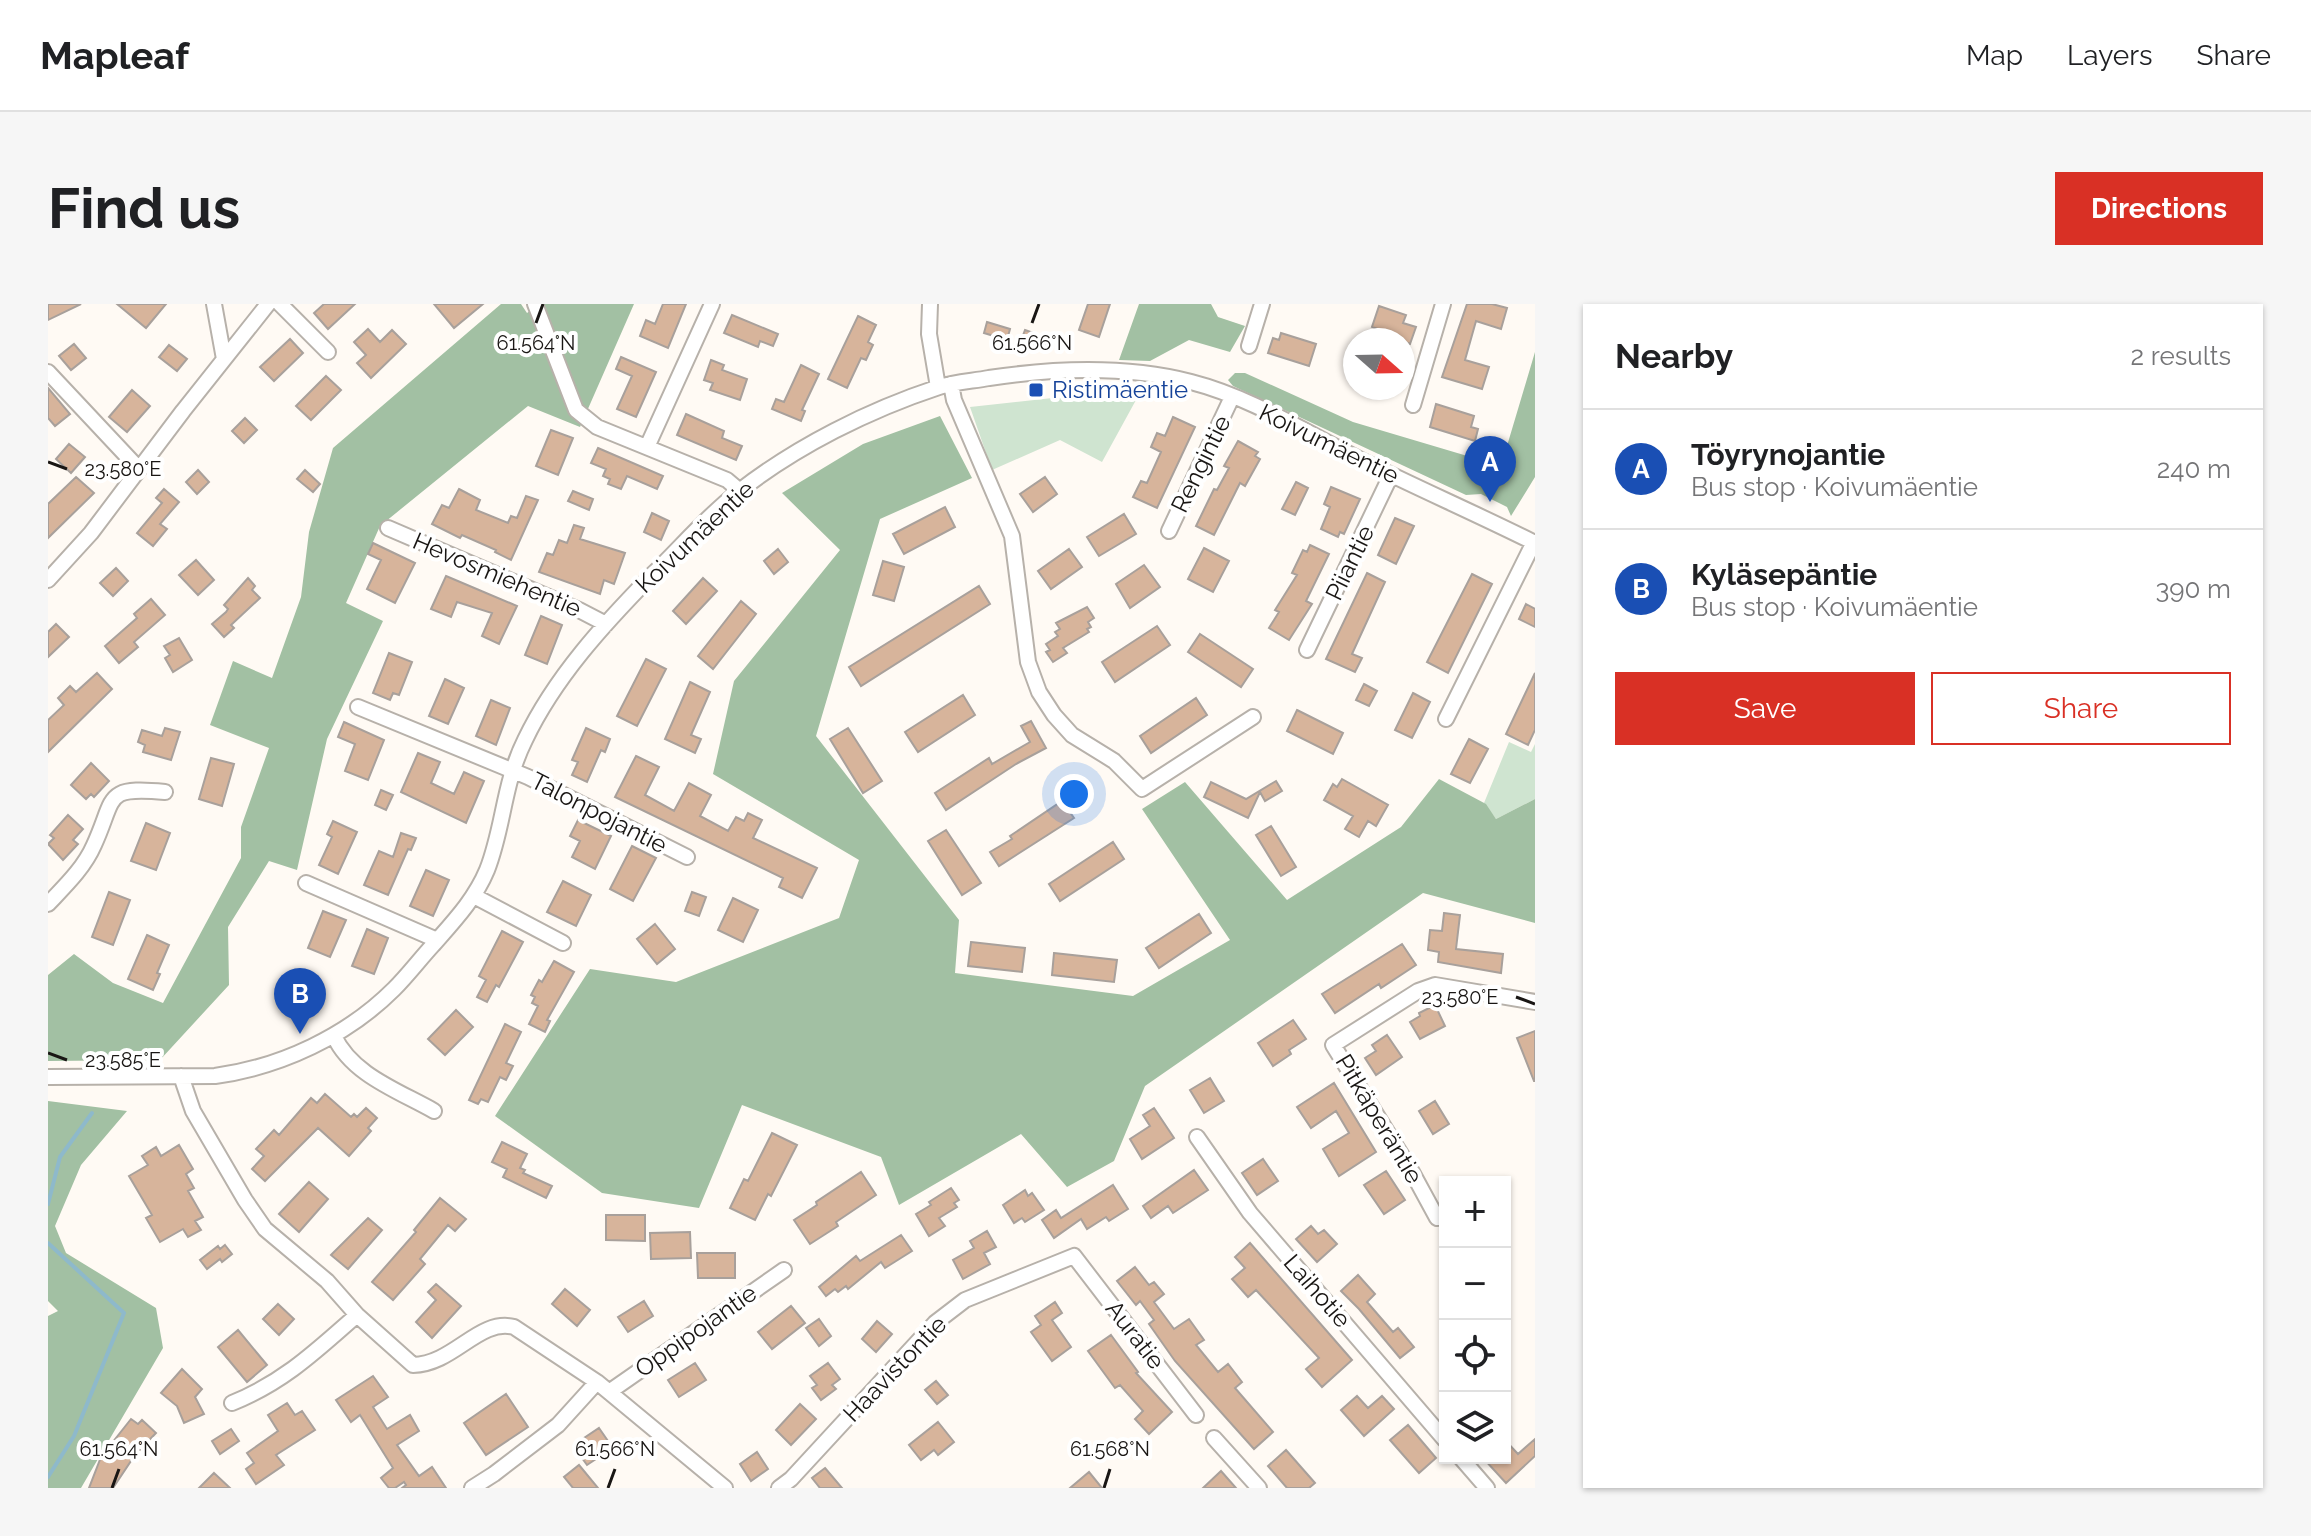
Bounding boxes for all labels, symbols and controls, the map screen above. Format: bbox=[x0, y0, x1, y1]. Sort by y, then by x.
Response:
text: Mapleaf bbox=[40, 33, 189, 78]
text: Map bbox=[1966, 39, 2023, 72]
text: Layers bbox=[2067, 39, 2153, 72]
text: Share bbox=[2197, 39, 2271, 72]
button: Directions bbox=[2055, 172, 2263, 245]
text: Find us bbox=[48, 175, 240, 241]
north arrow bbox=[1343, 328, 1415, 400]
text: 61.564°N bbox=[497, 331, 575, 355]
text: 61.566°N bbox=[992, 331, 1072, 355]
text: Nearby bbox=[1615, 336, 1733, 376]
text: 2 results bbox=[2131, 341, 2231, 371]
place label: Ristimäentie bbox=[1052, 375, 1188, 404]
marker: Ristimäentie bbox=[1027, 381, 1045, 399]
street label: Koivumäentie bbox=[1255, 397, 1404, 490]
street label: Rengintie bbox=[1165, 410, 1237, 517]
pin: A bbox=[1464, 436, 1516, 502]
text: Töyrynojantie bbox=[1691, 437, 1885, 472]
text: A bbox=[1632, 454, 1650, 484]
text: 240 m bbox=[2157, 454, 2231, 484]
text: 23.580°E bbox=[85, 457, 161, 481]
text: Bus stop · Koivumäentie bbox=[1691, 472, 1978, 502]
street label: Koivumäentie bbox=[629, 474, 760, 599]
street label: Piiantie bbox=[1319, 521, 1380, 605]
street label: Hevosmiehentie bbox=[409, 526, 586, 623]
text: Kyläsepäntie bbox=[1691, 557, 1877, 592]
text: B bbox=[1632, 574, 1650, 604]
text: 390 m bbox=[2155, 574, 2231, 604]
text: Bus stop · Koivumäentie bbox=[1691, 592, 1978, 622]
button: Save bbox=[1615, 672, 1915, 745]
button: Share bbox=[1931, 672, 2231, 745]
street label: Talonpojantie bbox=[526, 766, 672, 859]
your location bbox=[1054, 774, 1094, 814]
pin: B bbox=[274, 968, 326, 1034]
text: 23.580°E bbox=[1422, 985, 1498, 1009]
text: 23.585°E bbox=[85, 1048, 161, 1072]
street label: Pitkäperäntie bbox=[1330, 1049, 1429, 1189]
map controls bbox=[1439, 1176, 1511, 1464]
button: + bbox=[1439, 1176, 1511, 1248]
street label: Laihotie bbox=[1278, 1248, 1357, 1333]
button: − bbox=[1439, 1248, 1511, 1320]
street label: Oppipojantie bbox=[629, 1278, 762, 1383]
street label: Auratie bbox=[1100, 1295, 1171, 1375]
street label: Haavistontie bbox=[837, 1310, 952, 1428]
button: locate bbox=[1439, 1320, 1511, 1392]
button: layers bbox=[1439, 1392, 1511, 1464]
text: 61.564°N bbox=[80, 1437, 158, 1461]
text: 61.566°N bbox=[575, 1437, 655, 1461]
text: 61.568°N bbox=[1070, 1437, 1150, 1461]

